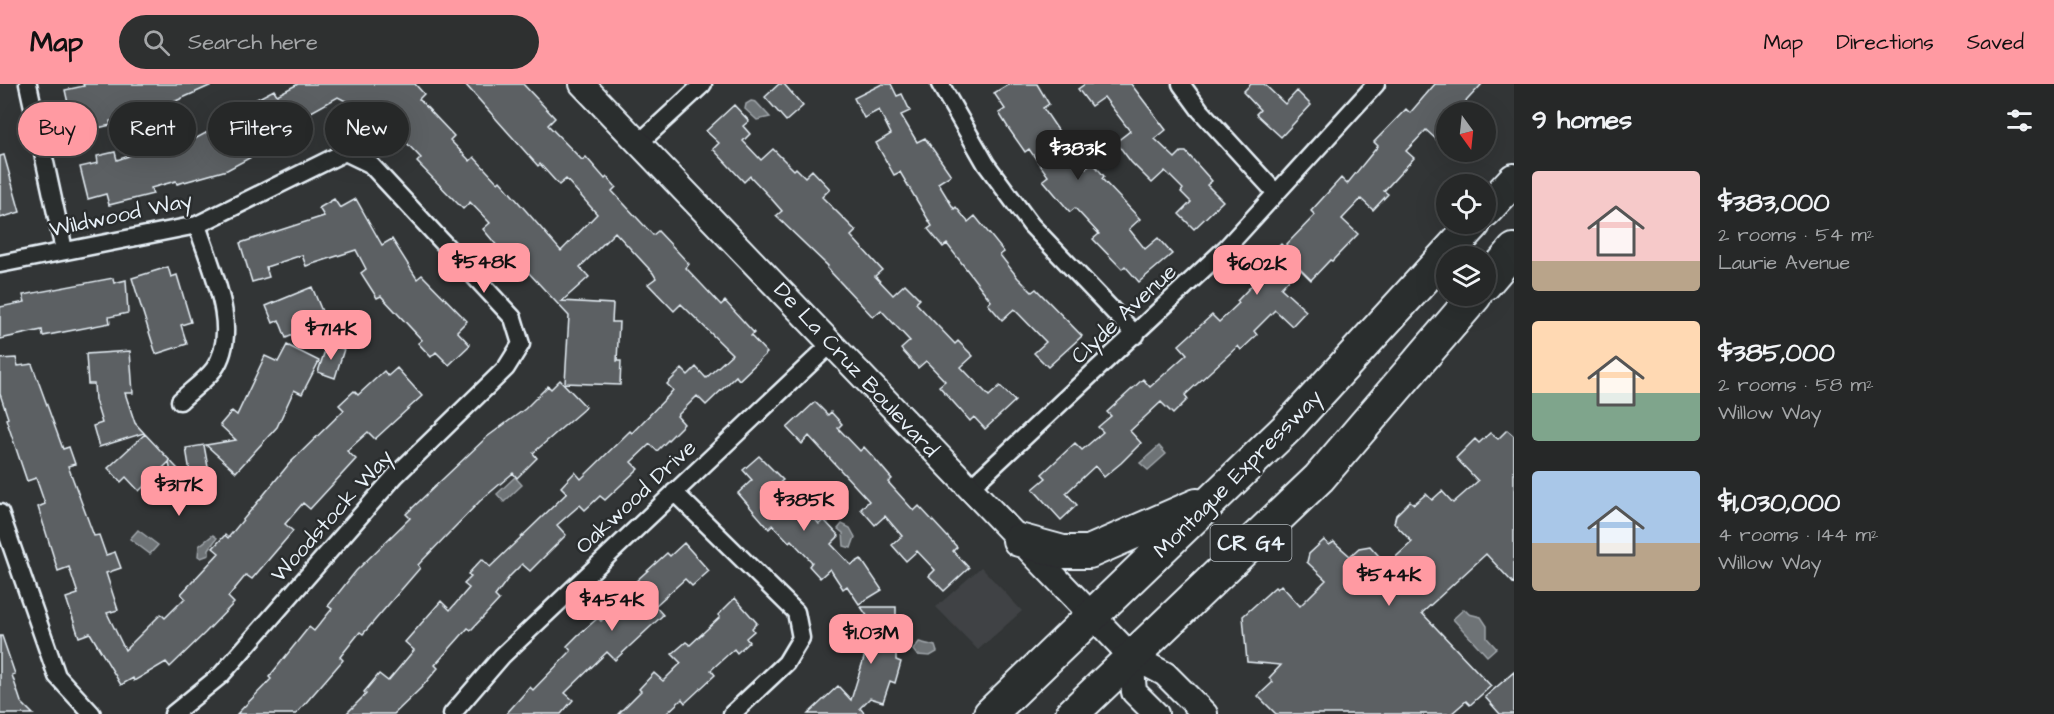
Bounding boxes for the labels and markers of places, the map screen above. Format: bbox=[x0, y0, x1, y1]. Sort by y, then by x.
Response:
pin: $383K bbox=[1036, 130, 1120, 181]
pin: $548K bbox=[442, 243, 526, 294]
pin: $602K bbox=[1215, 245, 1299, 296]
pin: $714K bbox=[289, 310, 373, 361]
pin: $317K bbox=[137, 466, 221, 517]
pin: $385K bbox=[762, 481, 846, 532]
pin: $544K bbox=[1347, 556, 1431, 607]
pin: $454K bbox=[570, 581, 654, 632]
pin: $1.03M bbox=[822, 614, 920, 665]

